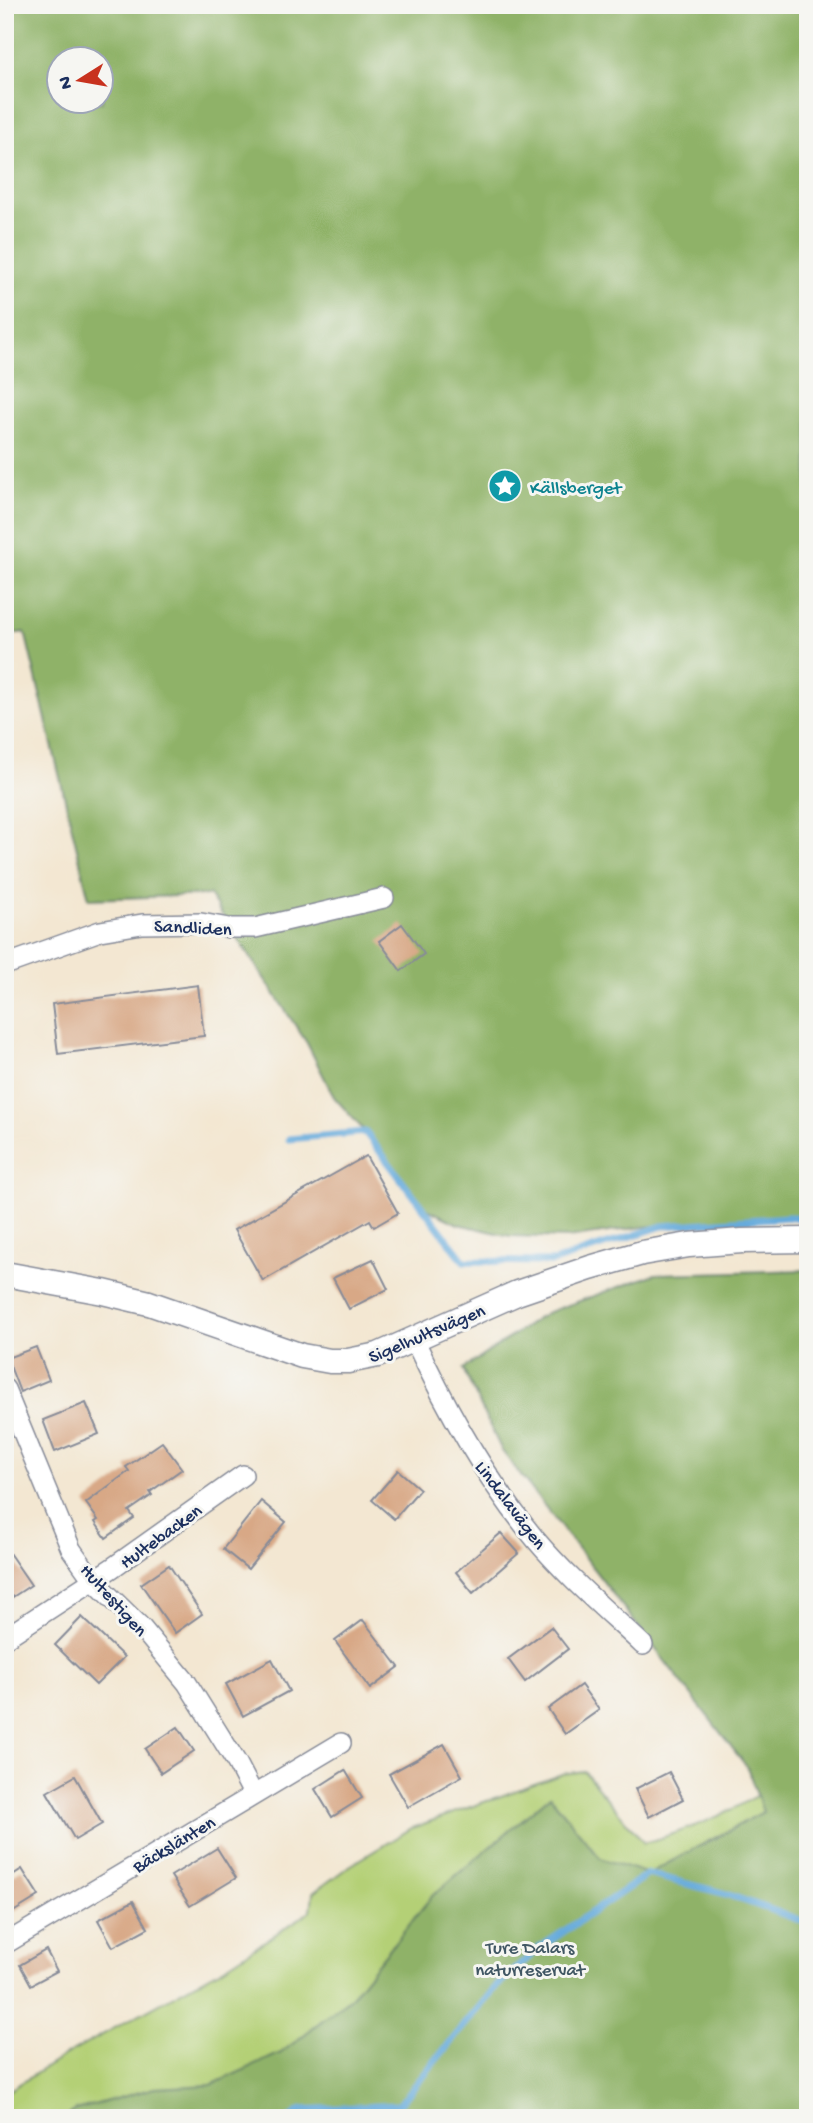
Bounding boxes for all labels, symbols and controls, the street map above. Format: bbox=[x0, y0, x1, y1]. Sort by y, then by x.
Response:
north arrow bbox=[46, 46, 116, 116]
text: N bbox=[54, 74, 79, 91]
place icon: Källsberget bbox=[486, 467, 524, 505]
place label: Källsberget bbox=[530, 478, 624, 501]
street label: Sandliden bbox=[153, 916, 232, 943]
street label: Sigelhultsvägen bbox=[366, 1300, 489, 1370]
street label: Lindalavägen bbox=[468, 1457, 550, 1555]
street label: Hultebacken bbox=[117, 1500, 208, 1575]
street label: Hultestigen bbox=[74, 1560, 151, 1642]
street label: Bäckslänten bbox=[128, 1812, 220, 1880]
park label: Ture Dalars naturreservat bbox=[475, 1938, 587, 1983]

